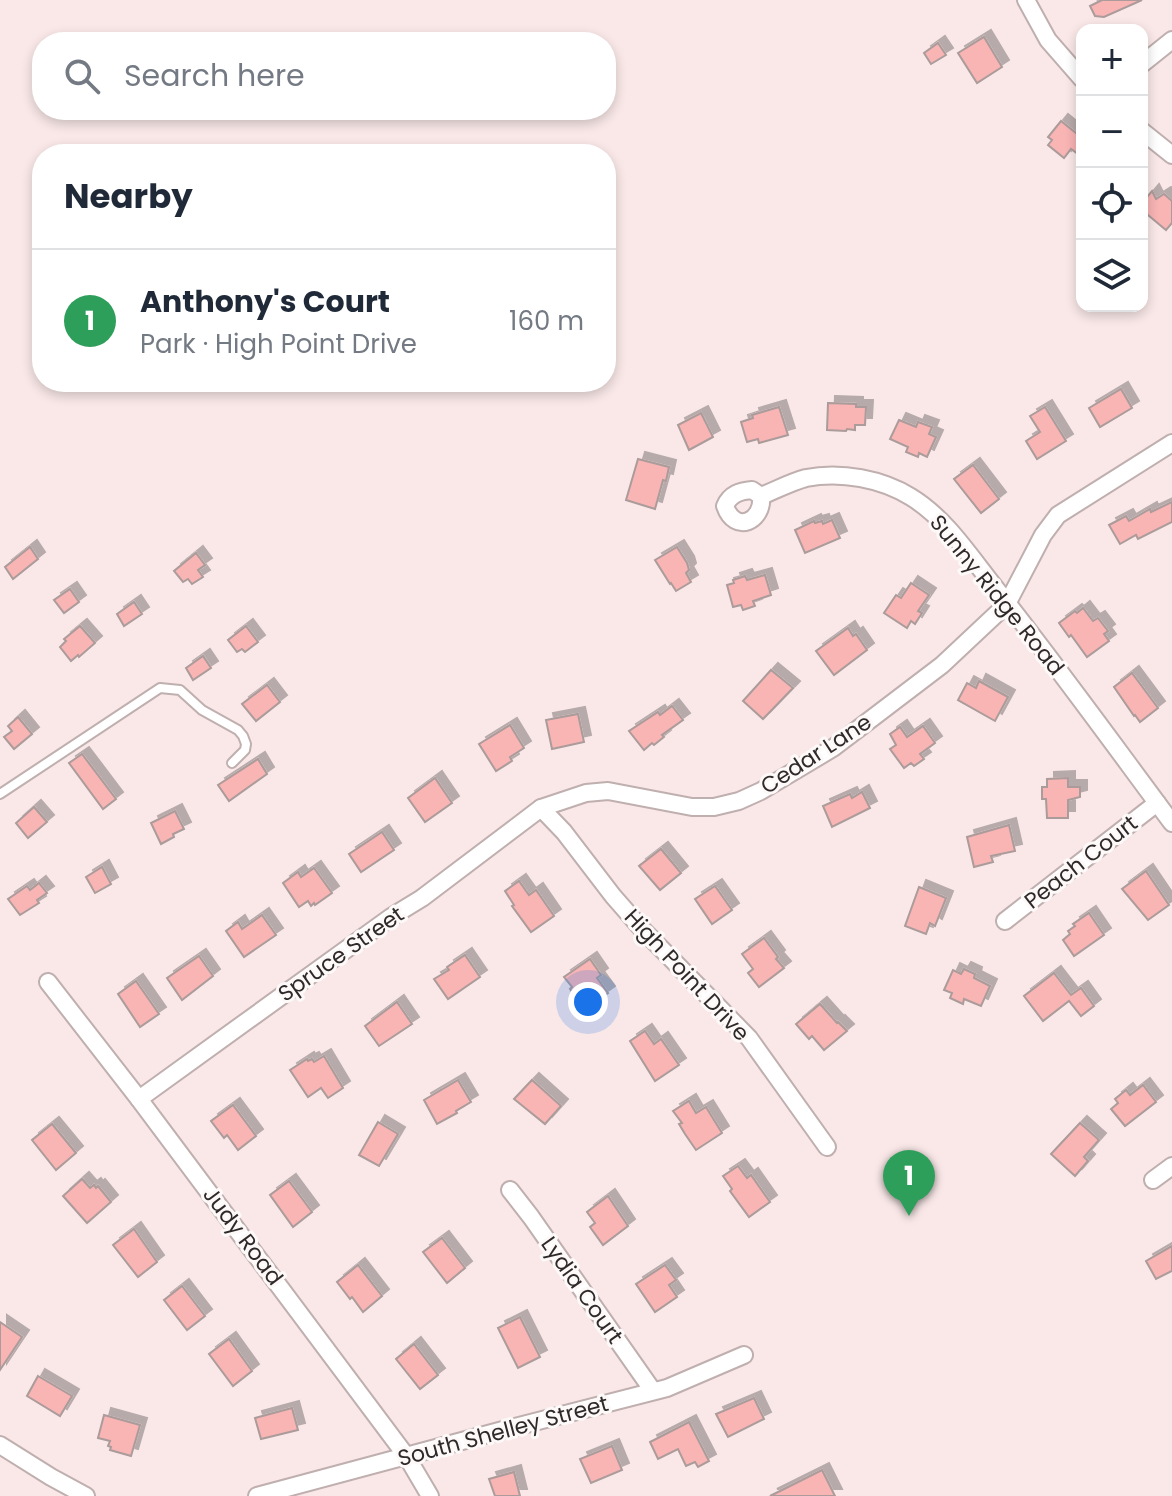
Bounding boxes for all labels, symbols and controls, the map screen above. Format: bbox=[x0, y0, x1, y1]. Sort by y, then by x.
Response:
map controls bbox=[1076, 24, 1148, 312]
button: + bbox=[1076, 24, 1148, 96]
search box bbox=[32, 32, 616, 120]
icon: search bbox=[60, 54, 104, 98]
text: Search here bbox=[124, 54, 305, 97]
button: − bbox=[1076, 96, 1148, 168]
button: locate bbox=[1076, 168, 1148, 240]
text: Nearby bbox=[64, 172, 193, 220]
button: layers bbox=[1076, 240, 1148, 312]
text: Anthony's Court bbox=[140, 280, 390, 323]
text: 1 bbox=[85, 303, 95, 339]
text: 160 m bbox=[509, 303, 584, 339]
text: Park · High Point Drive bbox=[140, 326, 417, 362]
street label: Sunny Ridge Road bbox=[922, 508, 1072, 682]
street label: Cedar Lane bbox=[754, 707, 878, 801]
street label: Peach Court bbox=[1018, 808, 1144, 916]
street label: Spruce Street bbox=[272, 899, 410, 1009]
street label: High Point Drive bbox=[617, 902, 757, 1048]
your location bbox=[568, 982, 608, 1022]
pin: 1 bbox=[883, 1150, 935, 1216]
street label: Judy Road bbox=[196, 1180, 290, 1292]
street label: Lydia Court bbox=[534, 1230, 630, 1350]
street label: South Shelley Street bbox=[394, 1388, 612, 1474]

